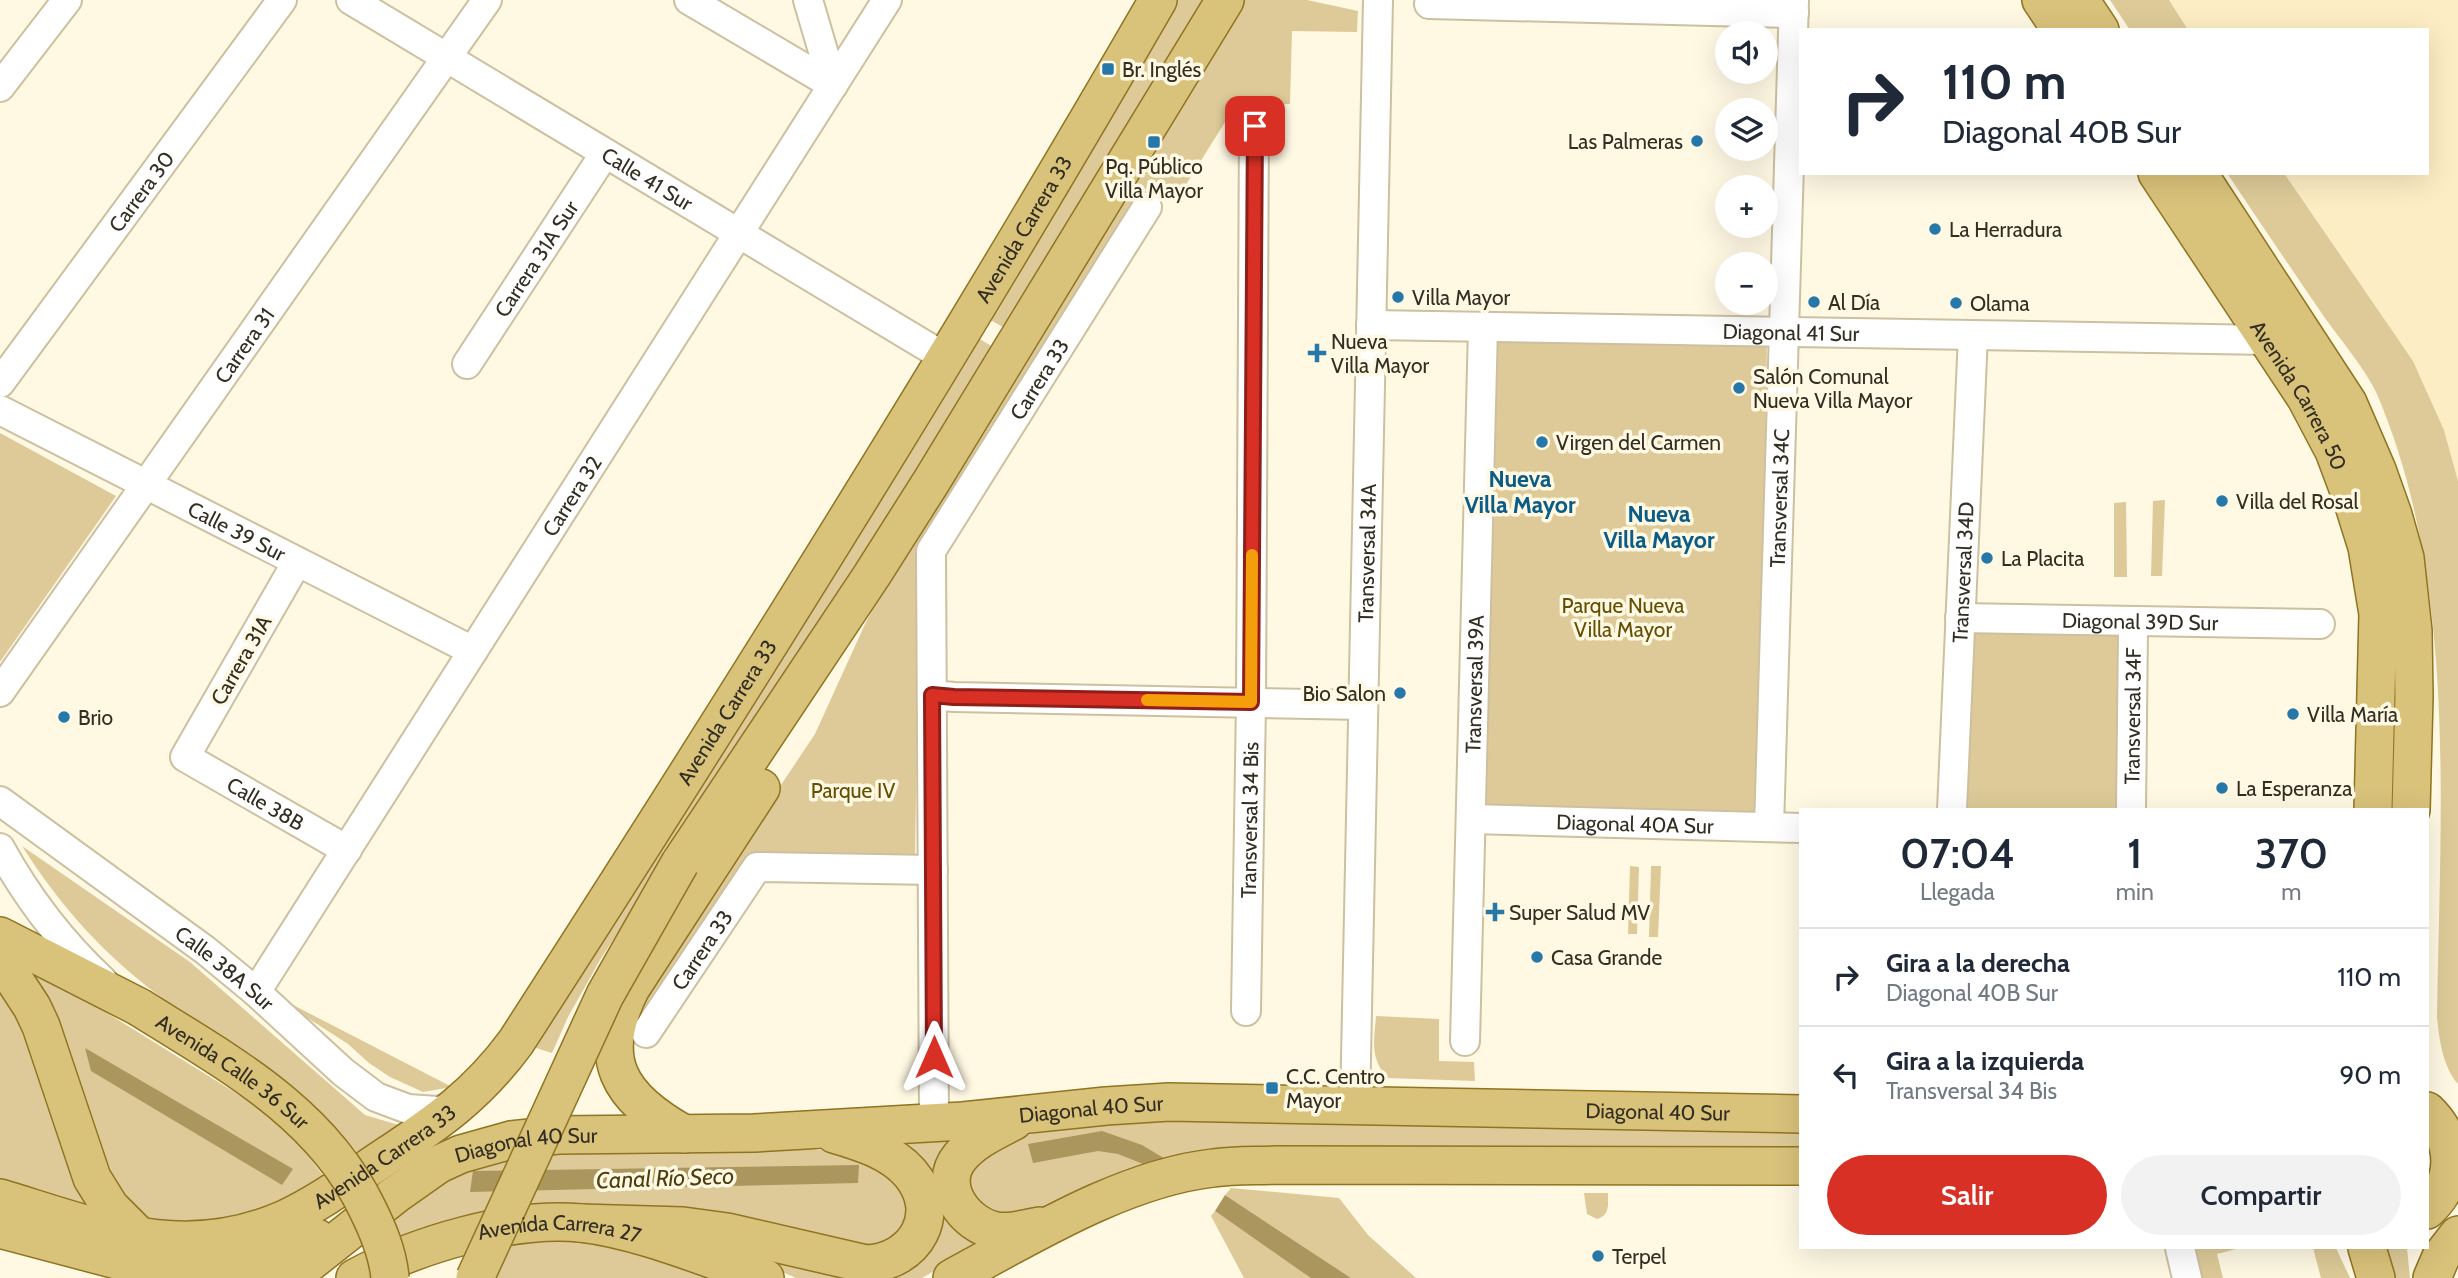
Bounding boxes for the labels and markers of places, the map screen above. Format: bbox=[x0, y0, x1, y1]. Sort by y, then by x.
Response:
place label: Br. Inglés bbox=[1122, 57, 1201, 82]
marker: Br. Inglés bbox=[1100, 61, 1116, 77]
pin bbox=[1225, 96, 1285, 156]
place label: Las Palmeras bbox=[1568, 129, 1683, 154]
marker: Las Palmeras bbox=[1689, 133, 1705, 149]
marker: Pq. Público Villa Mayor bbox=[1146, 134, 1162, 150]
place label: Pq. Público Villa Mayor bbox=[1105, 154, 1203, 203]
place label: La Herradura bbox=[1949, 217, 2062, 242]
marker: La Herradura bbox=[1927, 221, 1943, 237]
place label: Villa Mayor bbox=[1412, 285, 1510, 310]
marker: Villa Mayor bbox=[1390, 289, 1406, 305]
place label: Al Día bbox=[1828, 290, 1880, 315]
place label: Olama bbox=[1970, 291, 2030, 316]
marker: Al Día bbox=[1806, 294, 1822, 310]
marker: Olama bbox=[1948, 295, 1964, 311]
place label: Nueva Villa Mayor bbox=[1331, 329, 1429, 378]
marker: Nueva Villa Mayor bbox=[1309, 345, 1325, 361]
place label: Salón Comunal Nueva Villa Mayor bbox=[1753, 364, 1913, 413]
marker: Salón Comunal Nueva Villa Mayor bbox=[1731, 380, 1747, 396]
place label: Virgen del Carmen bbox=[1556, 430, 1721, 455]
marker: Virgen del Carmen bbox=[1534, 434, 1550, 450]
place label: Villa del Rosal bbox=[2236, 489, 2359, 514]
marker: Villa del Rosal bbox=[2214, 493, 2230, 509]
place label: La Placita bbox=[2001, 546, 2084, 571]
marker: La Placita bbox=[1979, 550, 1995, 566]
place label: Bio Salon bbox=[1302, 681, 1386, 706]
marker: Bio Salon bbox=[1392, 685, 1408, 701]
place label: Villa María bbox=[2307, 702, 2398, 727]
place label: Brio bbox=[78, 705, 113, 730]
marker: Villa María bbox=[2285, 706, 2301, 722]
marker: Brio bbox=[56, 709, 72, 725]
place label: La Esperanza bbox=[2236, 776, 2352, 801]
marker: La Esperanza bbox=[2214, 780, 2230, 796]
place label: Super Salud MV bbox=[1509, 900, 1650, 925]
marker: Super Salud MV bbox=[1487, 904, 1503, 920]
place label: Casa Grande bbox=[1551, 945, 1662, 970]
marker: Casa Grande bbox=[1529, 949, 1545, 965]
place label: C.C. Centro Mayor bbox=[1286, 1064, 1385, 1113]
marker: C.C. Centro Mayor bbox=[1264, 1080, 1280, 1096]
place label: Terpel bbox=[1612, 1244, 1666, 1269]
marker: Terpel bbox=[1590, 1248, 1606, 1264]

